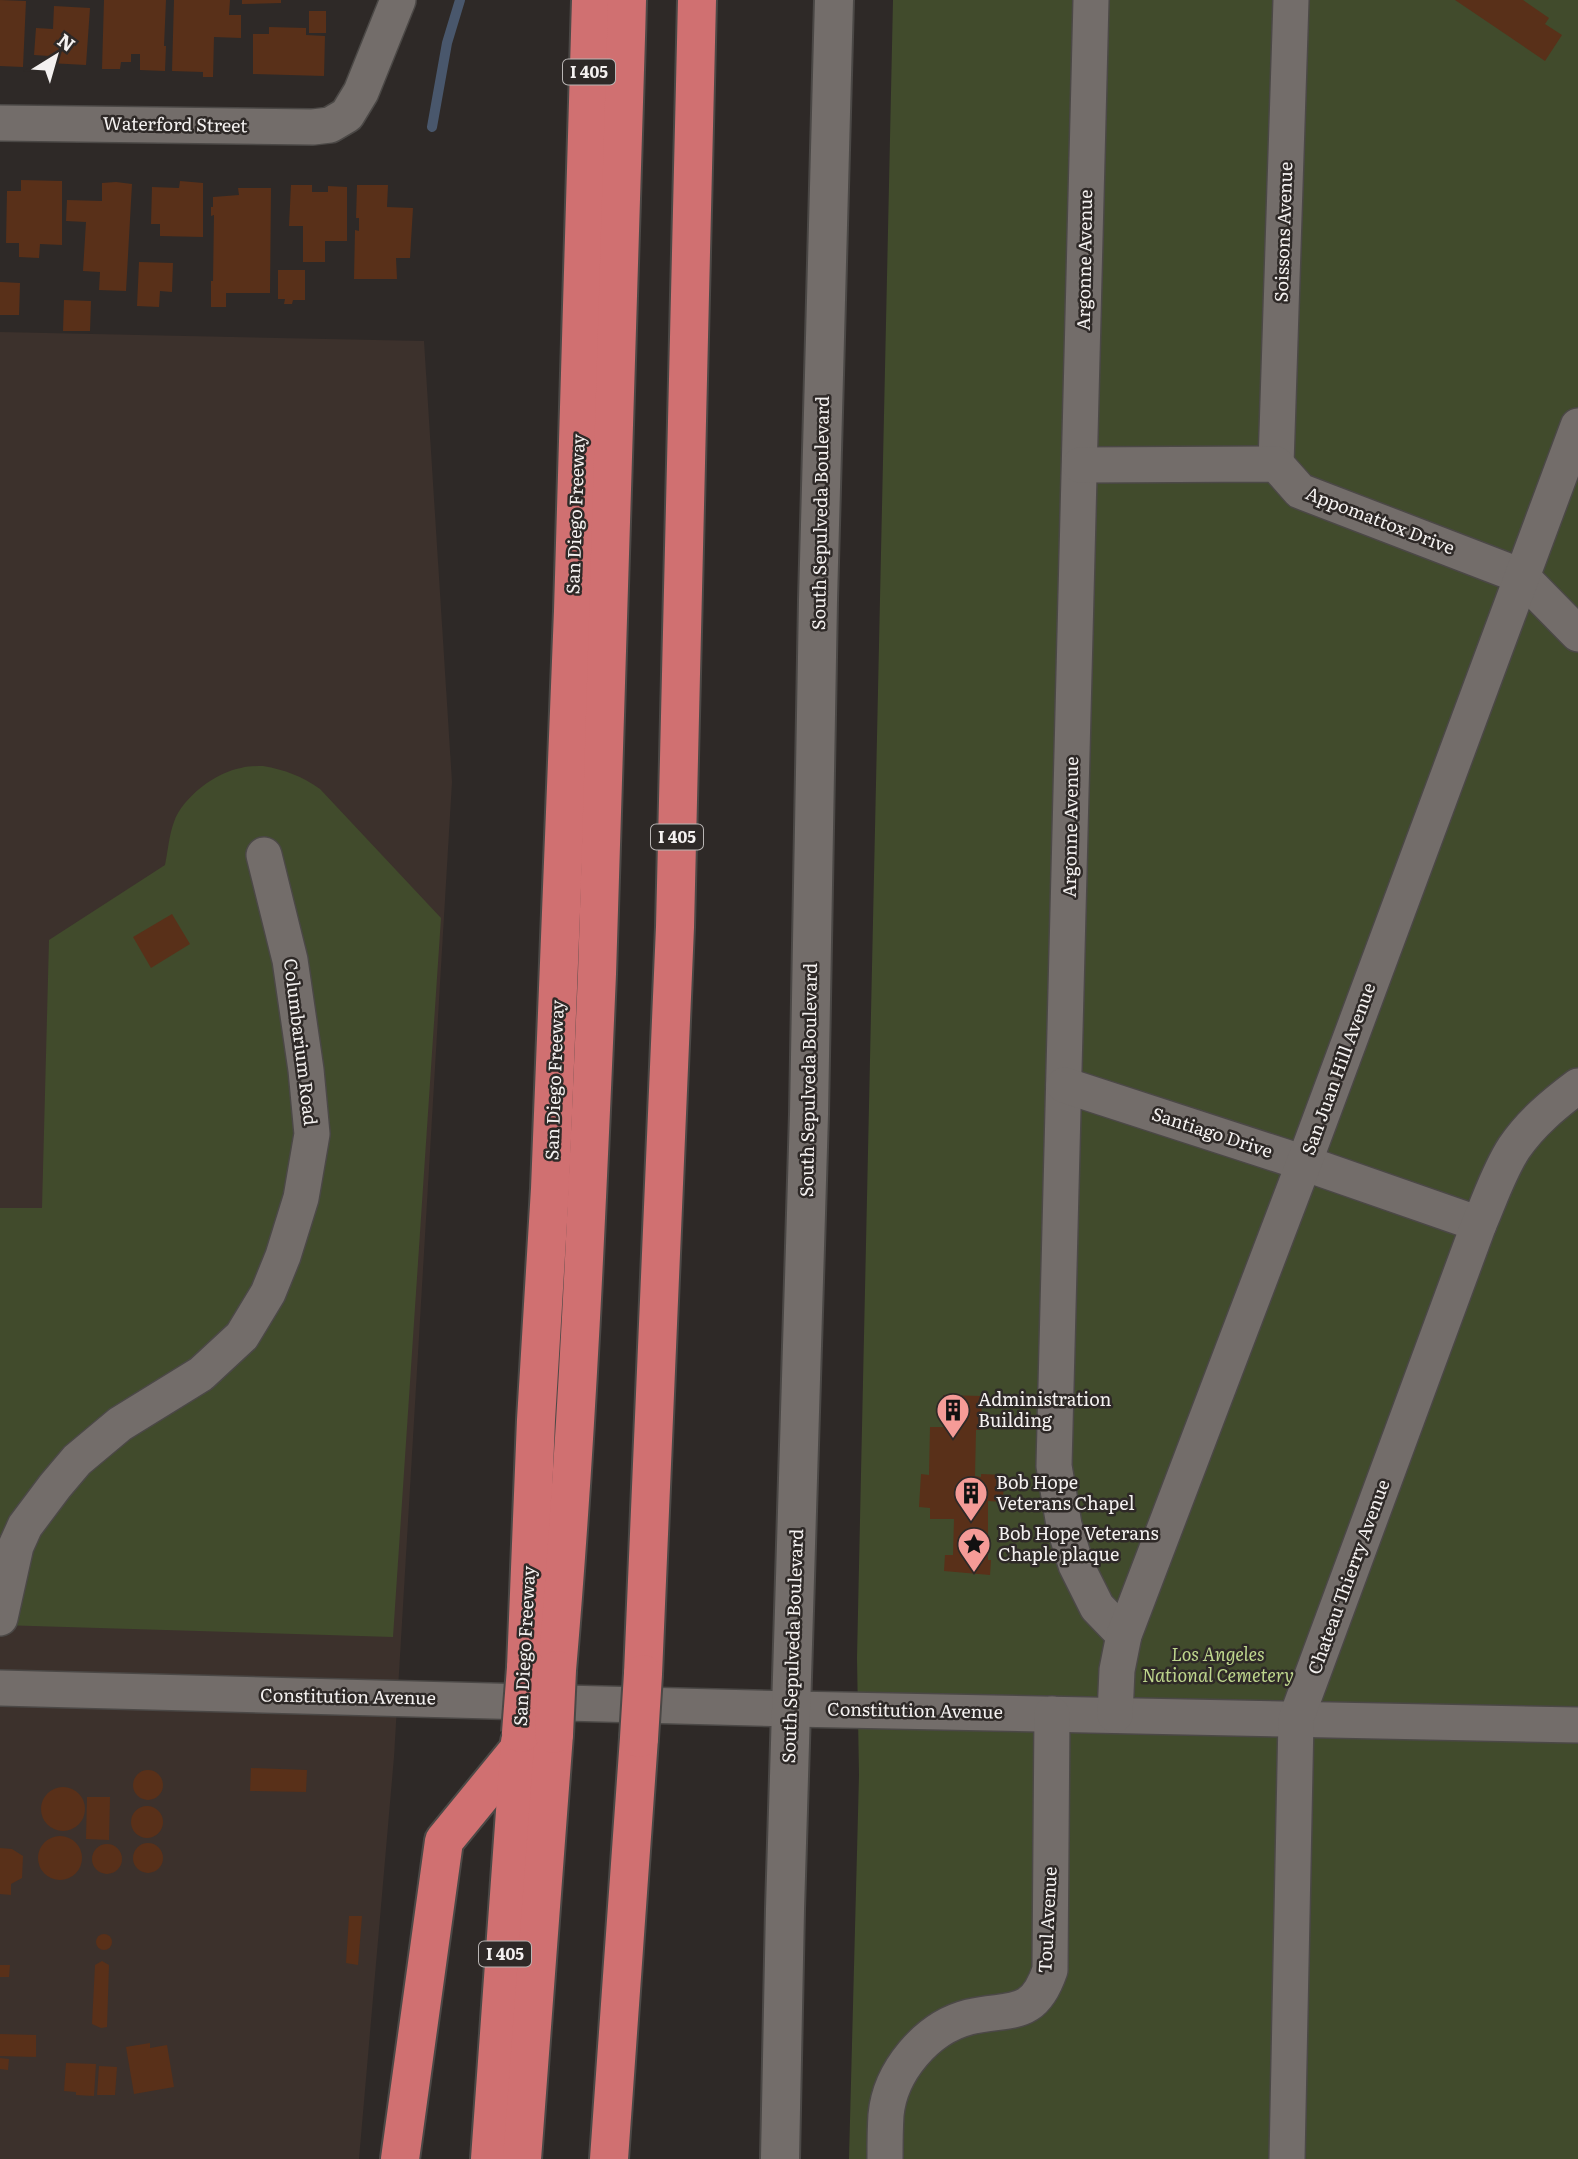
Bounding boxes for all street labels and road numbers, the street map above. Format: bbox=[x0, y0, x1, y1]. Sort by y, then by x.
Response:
road number: I 405 bbox=[563, 60, 615, 85]
street label: Waterford Street bbox=[102, 109, 248, 138]
street label: Soissons Avenue bbox=[1267, 161, 1298, 303]
street label: Argonne Avenue bbox=[1069, 189, 1098, 331]
street label: South Sepulveda Boulevard bbox=[804, 396, 835, 630]
street label: San Diego Freeway bbox=[558, 433, 591, 595]
street label: Appomattox Drive bbox=[1302, 479, 1459, 560]
street label: Argonne Avenue bbox=[1055, 756, 1084, 898]
road number: I 405 bbox=[651, 824, 703, 850]
street label: Columbarium Road bbox=[278, 957, 325, 1127]
street label: South Sepulveda Boulevard bbox=[792, 963, 823, 1197]
street label: San Juan Hill Avenue bbox=[1294, 979, 1381, 1158]
street label: San Diego Freeway bbox=[537, 999, 570, 1161]
street label: Santiago Drive bbox=[1149, 1099, 1276, 1164]
street label: Chateau Thierry Avenue bbox=[1300, 1475, 1395, 1678]
street label: South Sepulveda Boulevard bbox=[774, 1528, 809, 1764]
street label: San Diego Freeway bbox=[506, 1564, 541, 1727]
street label: Constitution Avenue bbox=[260, 1680, 436, 1711]
street label: Constitution Avenue bbox=[827, 1694, 1003, 1725]
street label: Toul Avenue bbox=[1030, 1866, 1063, 1974]
road number: I 405 bbox=[479, 1942, 531, 1966]

